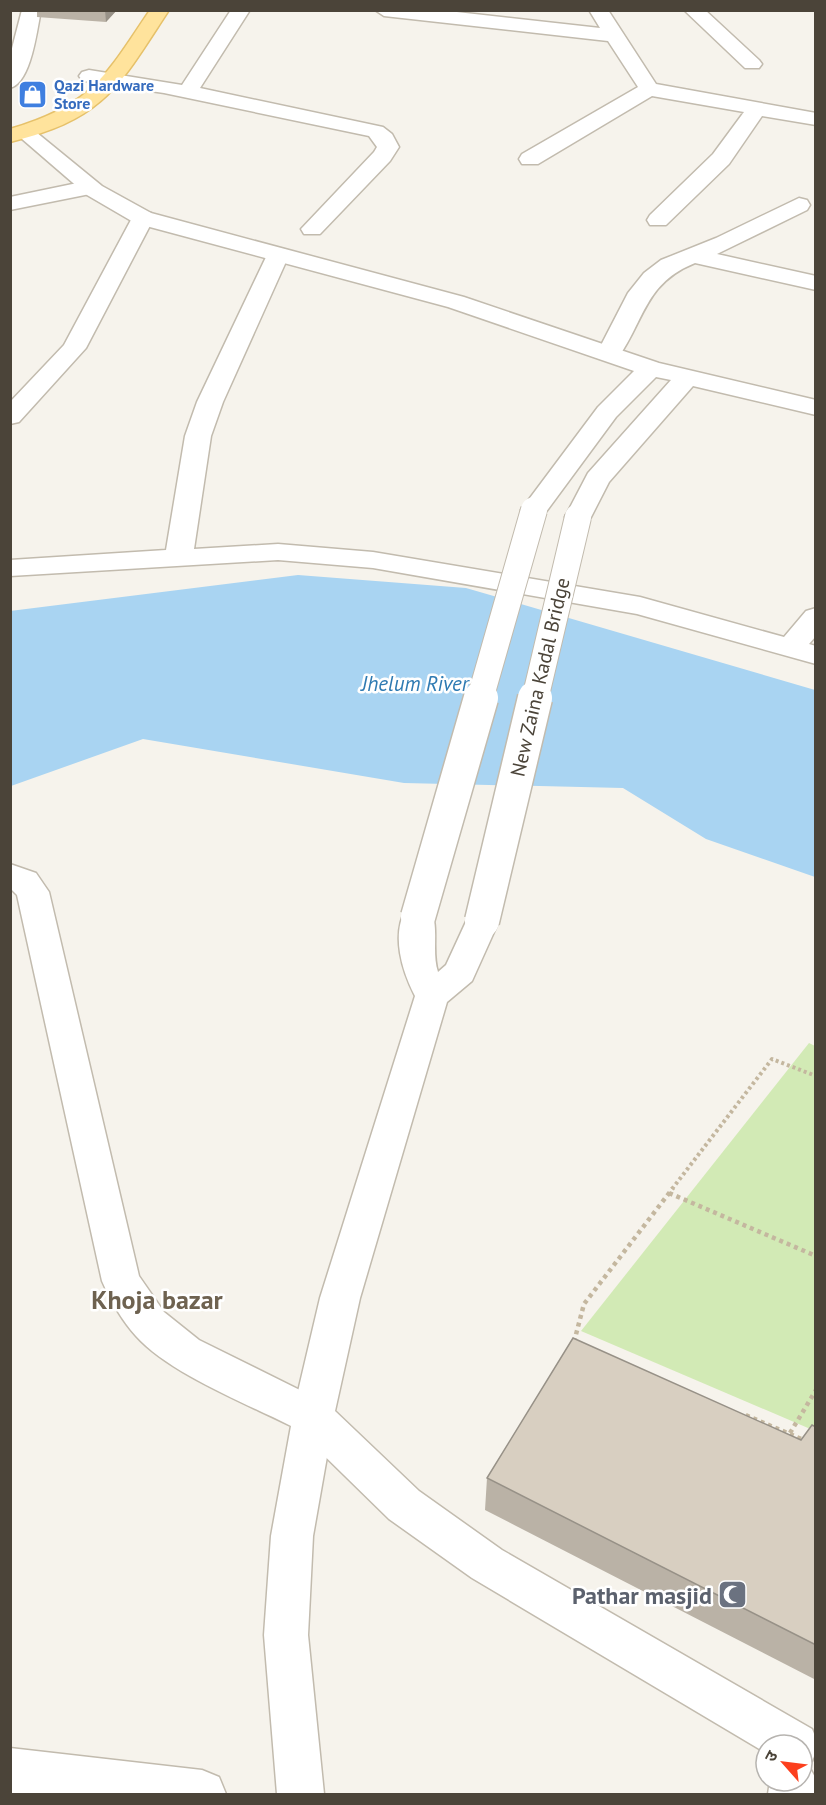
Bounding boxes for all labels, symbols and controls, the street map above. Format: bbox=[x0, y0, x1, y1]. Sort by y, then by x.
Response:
place label: Qazi Hardware Store bbox=[54, 75, 154, 113]
shop icon: Qazi Hardware Store bbox=[17, 78, 49, 110]
street label: New Zaina Kadal Bridge bbox=[504, 575, 576, 779]
water label: Jhelum River bbox=[359, 670, 471, 697]
district label: Khoja bazar bbox=[91, 1283, 224, 1316]
mosque icon: Pathar masjid bbox=[717, 1579, 749, 1611]
place label: Pathar masjid bbox=[572, 1580, 712, 1611]
north arrow bbox=[754, 1733, 814, 1793]
text: उ bbox=[760, 1747, 782, 1765]

